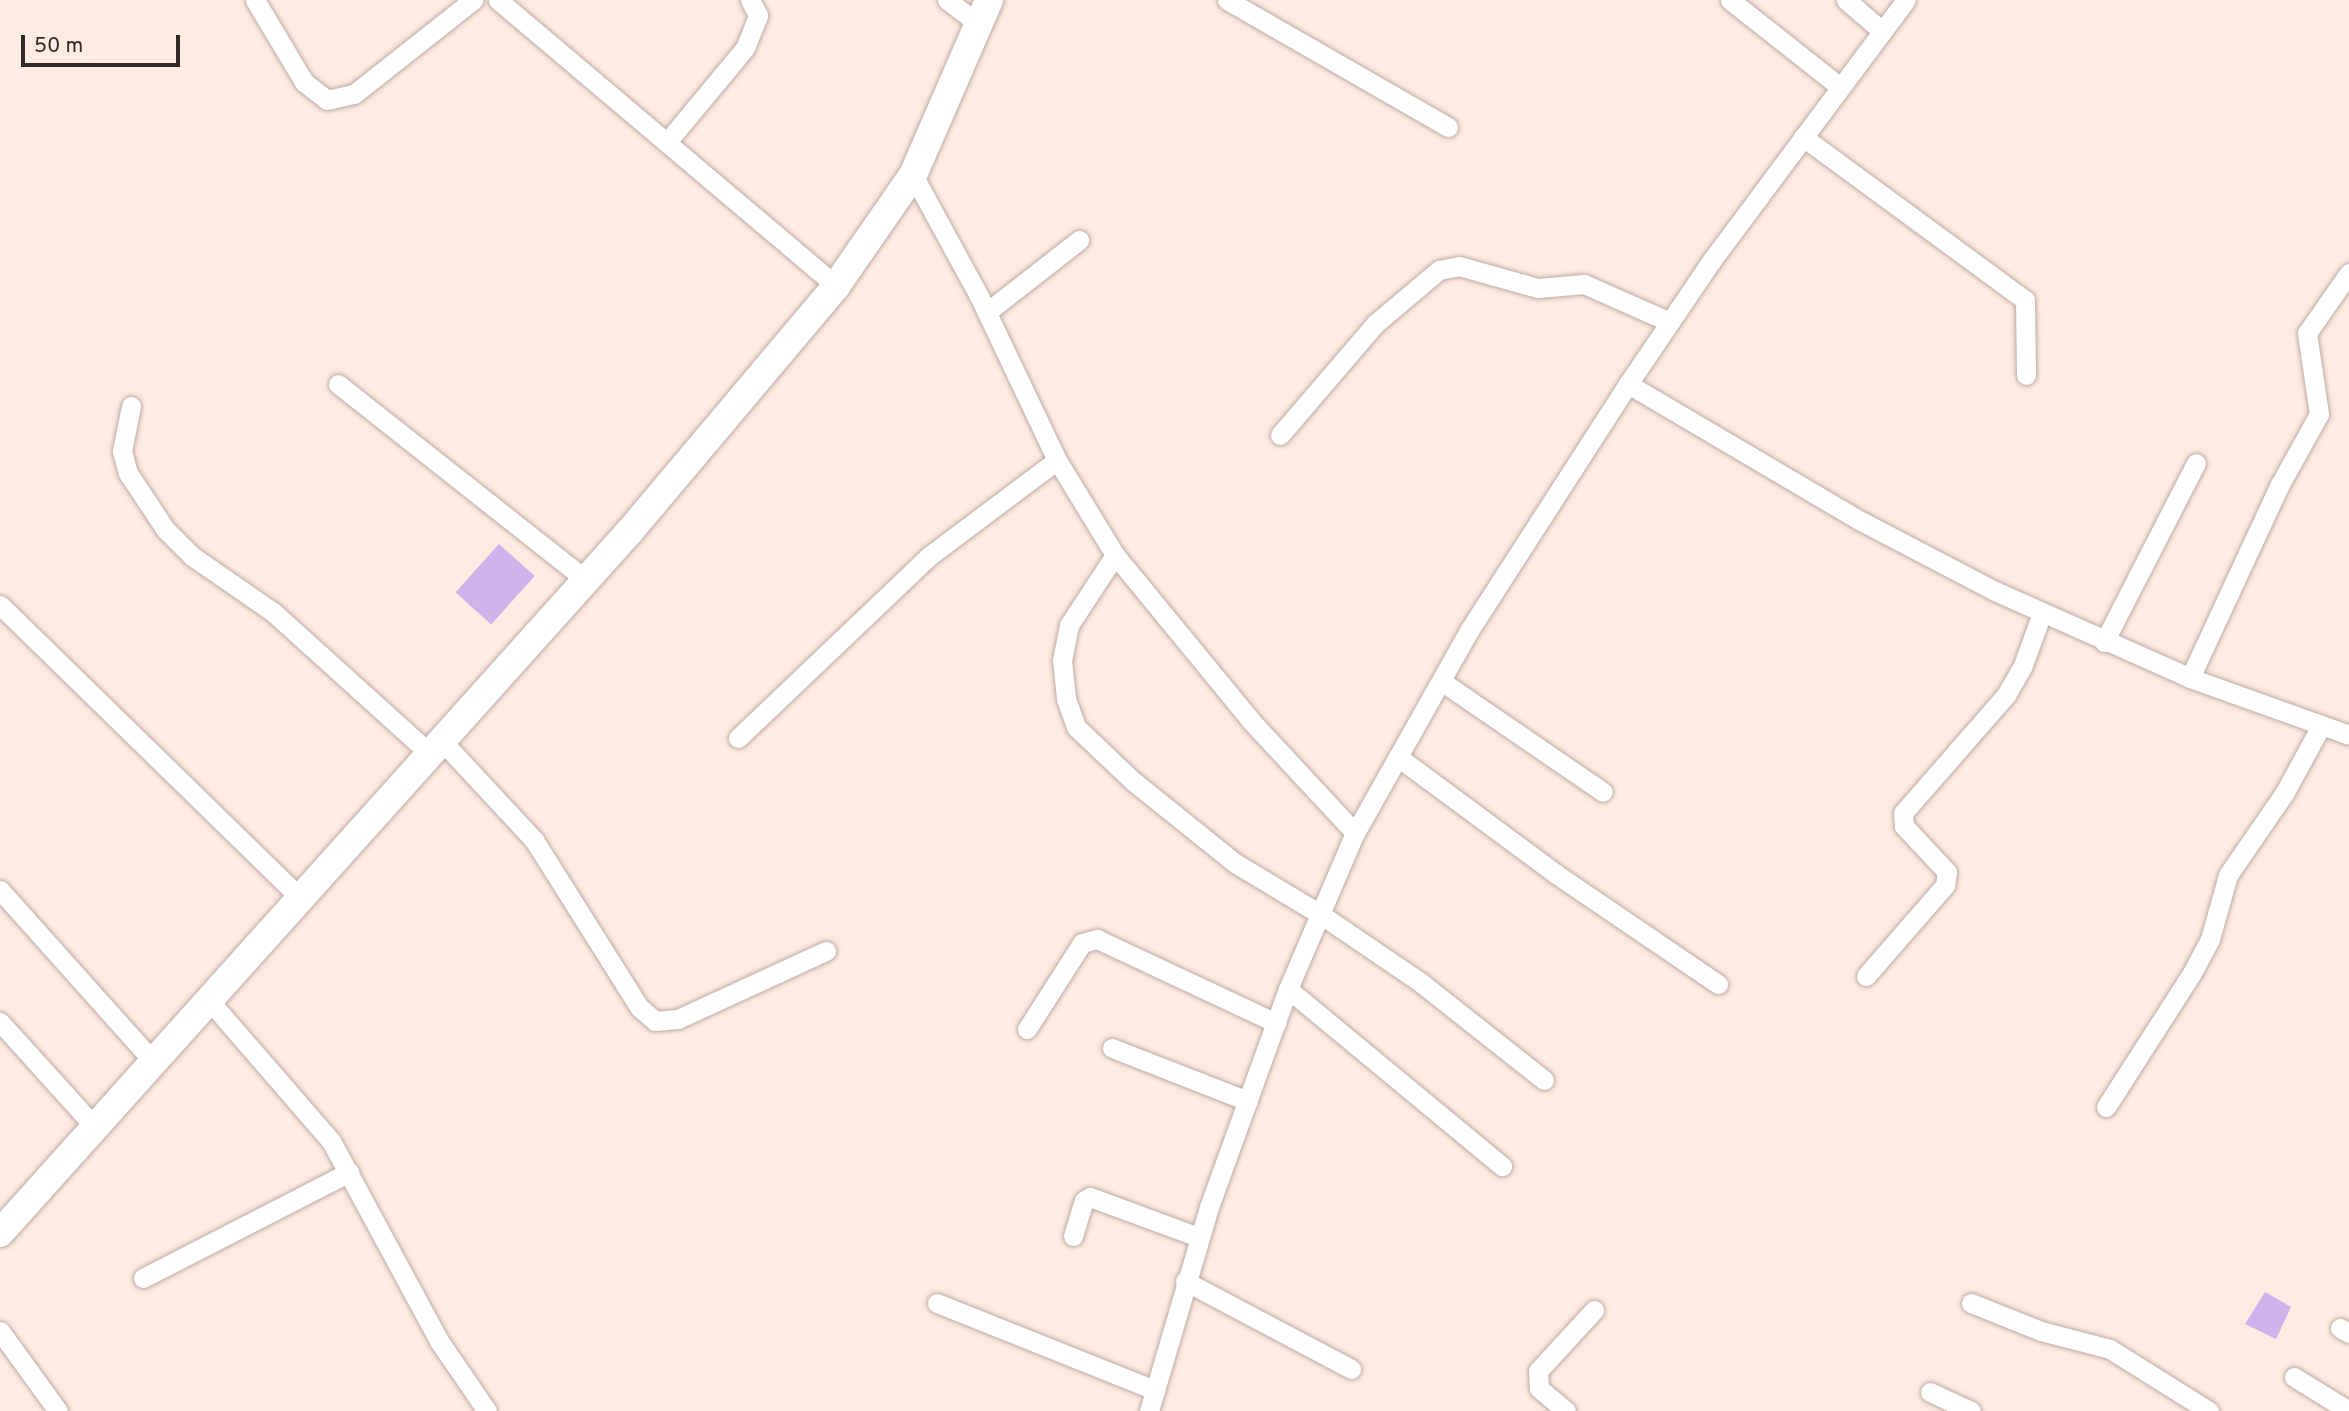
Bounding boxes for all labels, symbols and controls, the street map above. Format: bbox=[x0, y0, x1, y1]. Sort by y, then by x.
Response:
scale bar bbox=[24, 21, 184, 65]
text: 50 m bbox=[34, 33, 83, 60]

